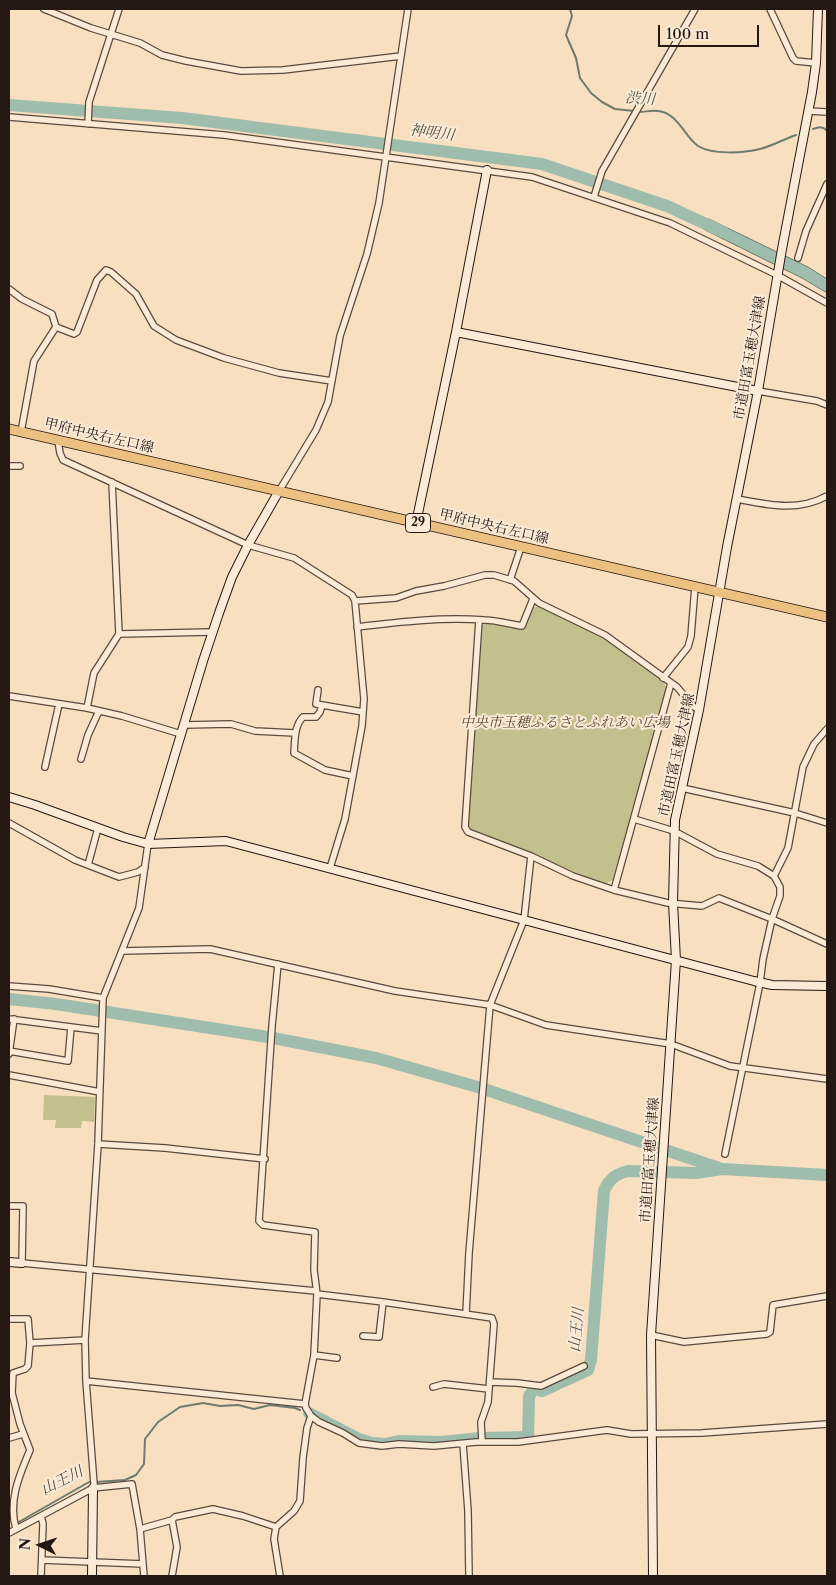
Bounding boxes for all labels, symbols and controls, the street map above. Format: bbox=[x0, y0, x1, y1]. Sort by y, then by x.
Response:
scale bar bbox=[661, 15, 762, 47]
text: 100 m bbox=[666, 24, 709, 43]
water label: 渋川 bbox=[624, 89, 656, 109]
water label: 神明川 bbox=[409, 121, 455, 145]
street label: 市道田富玉穂大津線 bbox=[731, 294, 769, 422]
street label: 甲府中央右左口線 bbox=[43, 415, 155, 457]
street label: 甲府中央右左口線 bbox=[438, 506, 550, 548]
road number: 29 bbox=[406, 514, 430, 532]
street label: 市道田富玉穂大津線 bbox=[656, 692, 698, 818]
park label: 中央市玉穂ふるさとふれあい広場 bbox=[460, 715, 670, 731]
street label: 市道田富玉穂大津線 bbox=[637, 1097, 663, 1223]
water label: 山王川 bbox=[566, 1307, 588, 1353]
water label: 山王川 bbox=[38, 1463, 86, 1499]
north arrow bbox=[15, 1520, 65, 1570]
text: N bbox=[16, 1537, 34, 1551]

